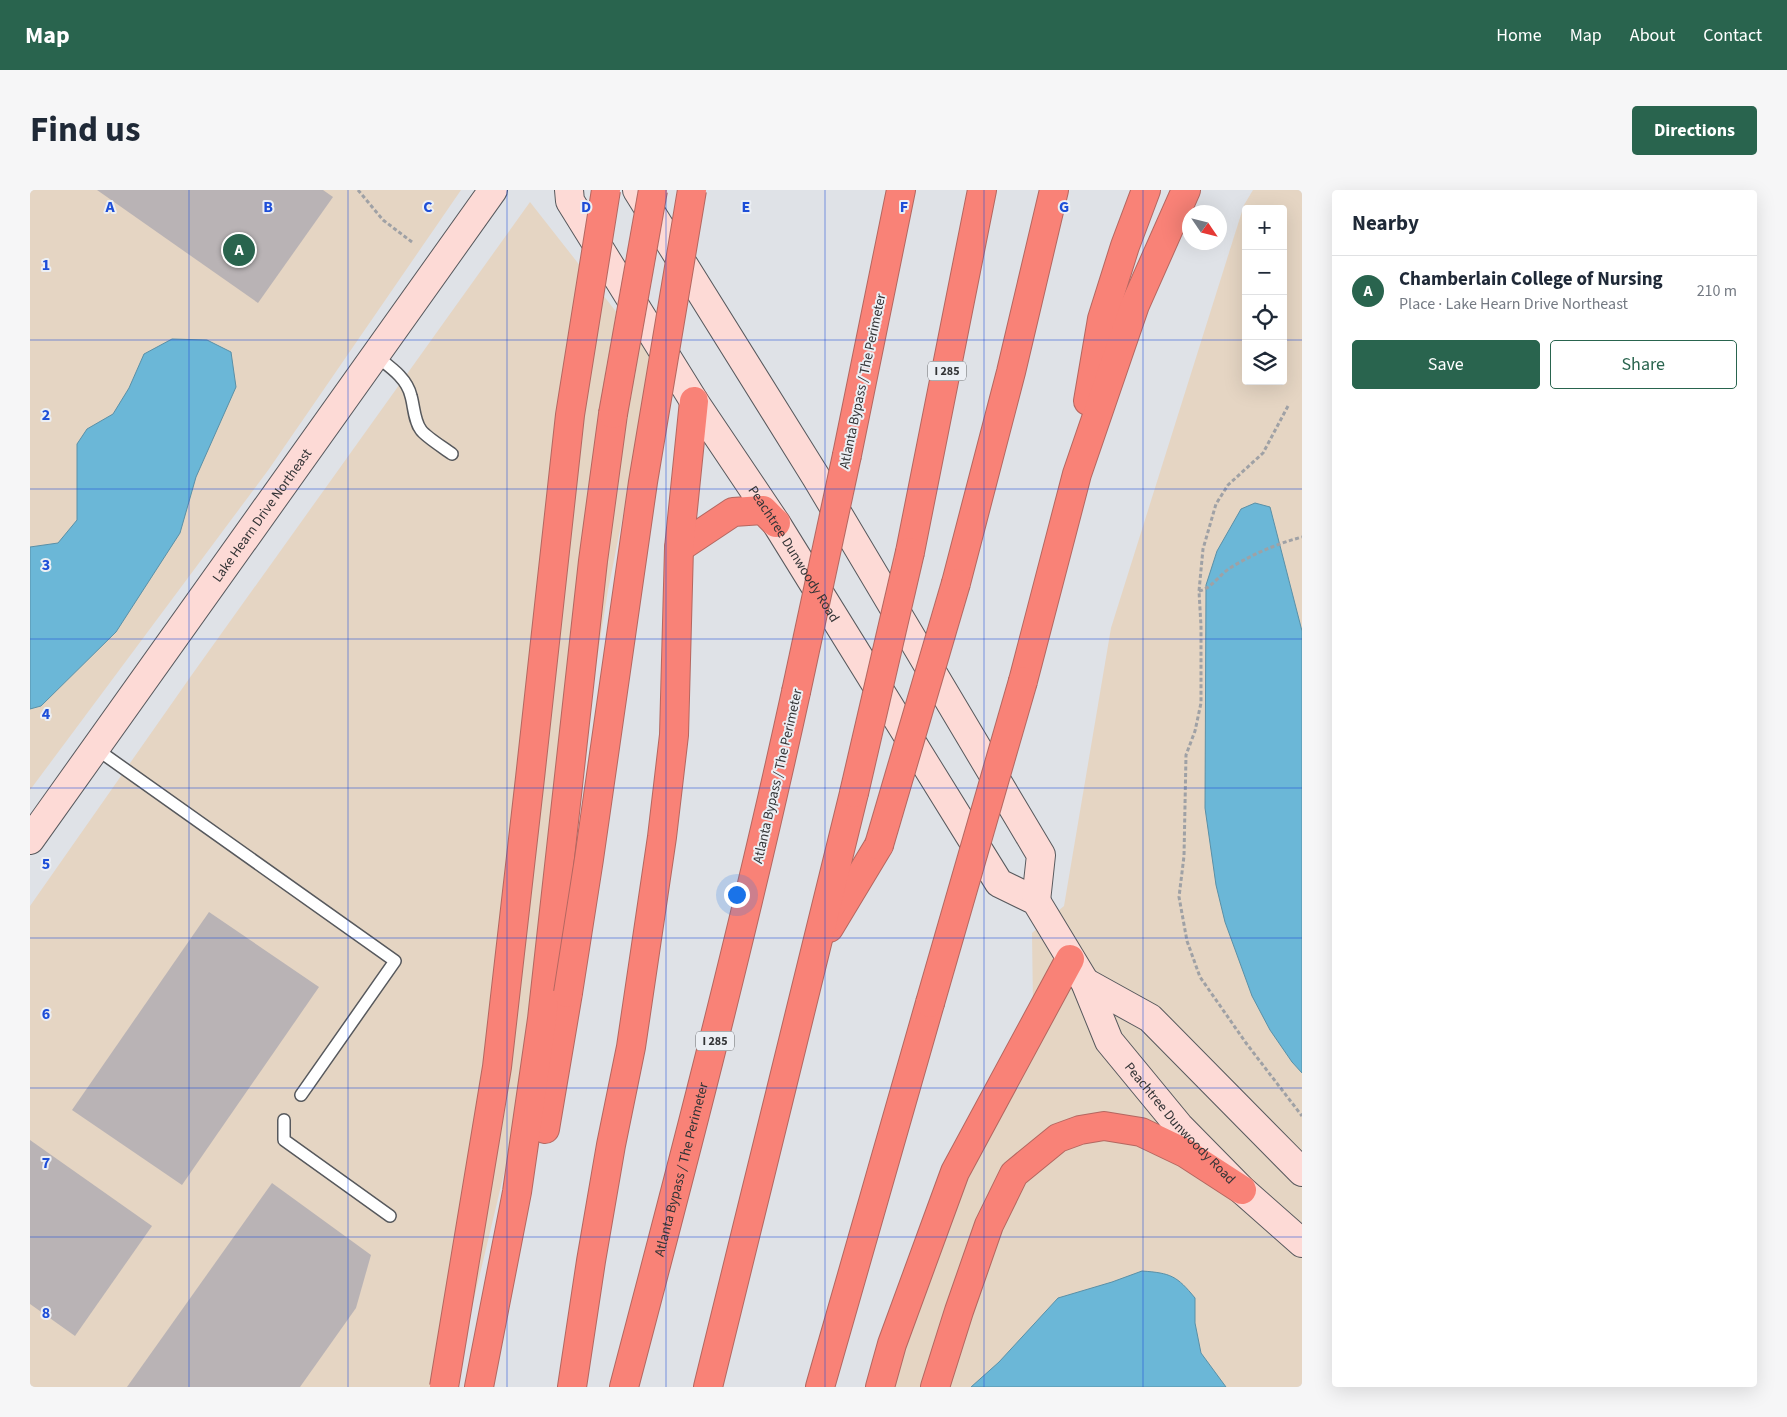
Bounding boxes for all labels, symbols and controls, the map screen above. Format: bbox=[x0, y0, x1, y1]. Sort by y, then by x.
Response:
text: Map bbox=[25, 18, 70, 53]
text: Home bbox=[1496, 23, 1542, 48]
text: Map bbox=[1570, 23, 1602, 48]
text: About bbox=[1630, 23, 1675, 48]
text: Contact bbox=[1703, 23, 1762, 48]
text: Find us bbox=[30, 105, 140, 155]
button: Directions bbox=[1632, 106, 1757, 155]
text: A bbox=[104, 196, 115, 218]
text: B bbox=[263, 196, 273, 218]
text: C bbox=[423, 196, 433, 218]
text: D bbox=[581, 196, 591, 218]
text: E bbox=[742, 196, 750, 218]
text: F bbox=[900, 196, 908, 218]
text: G bbox=[1059, 196, 1069, 218]
north arrow bbox=[1182, 205, 1227, 250]
map controls bbox=[1242, 205, 1287, 385]
button: + bbox=[1242, 205, 1287, 250]
text: Nearby bbox=[1352, 208, 1419, 238]
pin: A bbox=[223, 231, 255, 269]
button: − bbox=[1242, 250, 1287, 295]
text: 1 bbox=[42, 254, 50, 276]
text: Chamberlain College of Nursing bbox=[1399, 266, 1663, 293]
text: A bbox=[1363, 280, 1373, 302]
text: 210 m bbox=[1697, 280, 1737, 302]
street label: Atlanta Bypass / The Perimeter bbox=[835, 292, 891, 471]
text: Place · Lake Hearn Drive Northeast bbox=[1399, 293, 1628, 315]
button: locate bbox=[1242, 295, 1287, 340]
button: layers bbox=[1242, 340, 1287, 385]
button: Save bbox=[1352, 340, 1540, 389]
button: Share bbox=[1550, 340, 1737, 389]
road number: I 285 bbox=[928, 362, 966, 380]
text: 2 bbox=[42, 404, 50, 426]
street label: Lake Hearn Drive Northeast bbox=[208, 444, 317, 587]
street label: Peachtree Dunwoody Road bbox=[743, 482, 844, 626]
text: 3 bbox=[42, 554, 50, 576]
street label: Atlanta Bypass / The Perimeter bbox=[748, 687, 808, 865]
text: 4 bbox=[42, 703, 51, 725]
text: 5 bbox=[42, 853, 50, 875]
your location bbox=[724, 882, 750, 908]
text: 6 bbox=[42, 1003, 50, 1025]
road number: I 285 bbox=[696, 1031, 734, 1050]
street label: Peachtree Dunwoody Road bbox=[1119, 1058, 1240, 1189]
street label: Atlanta Bypass / The Perimeter bbox=[650, 1080, 714, 1259]
text: 7 bbox=[42, 1152, 50, 1174]
text: 8 bbox=[42, 1302, 50, 1324]

